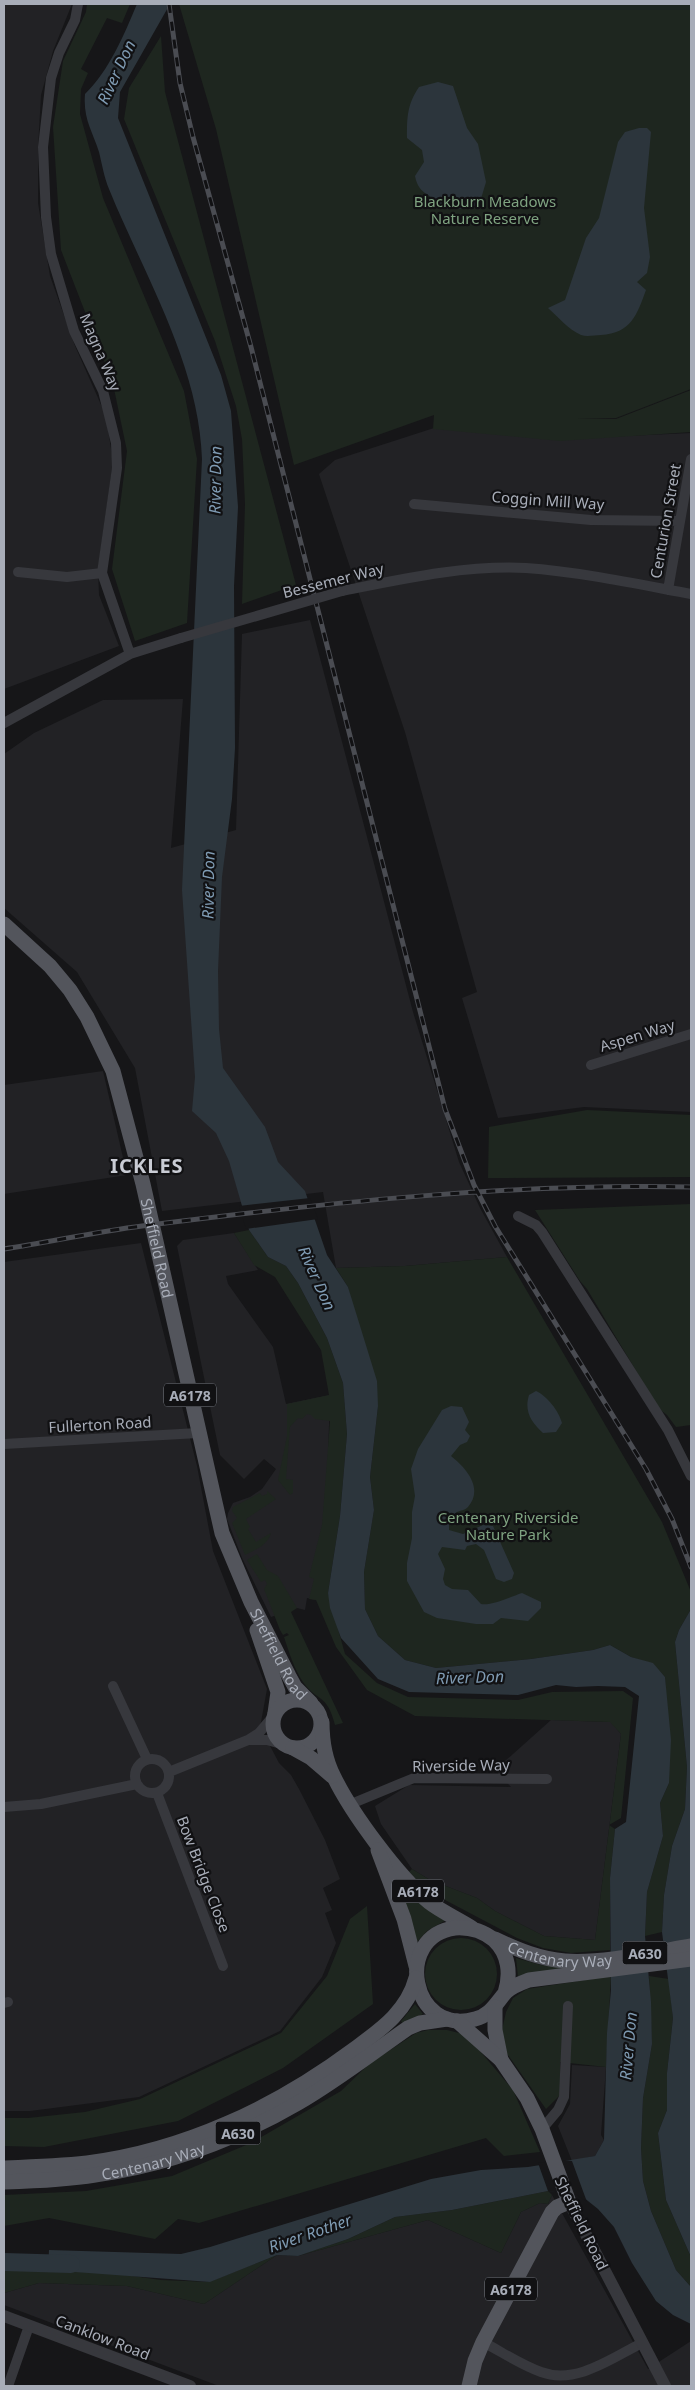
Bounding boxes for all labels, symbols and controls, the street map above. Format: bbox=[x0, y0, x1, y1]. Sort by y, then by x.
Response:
water label: River Don bbox=[92, 36, 140, 108]
park label: Blackburn Meadows Nature Reserve bbox=[414, 191, 556, 228]
street label: Magna Way bbox=[76, 310, 126, 394]
water label: River Don bbox=[203, 446, 227, 514]
street label: Centurion Street bbox=[645, 462, 685, 580]
street label: Coggin Mill Way bbox=[491, 486, 605, 514]
street label: Bessemer Way bbox=[280, 558, 386, 602]
water label: River Don bbox=[196, 851, 220, 919]
street label: Aspen Way bbox=[597, 1014, 677, 1056]
district label: ICKLES bbox=[110, 1152, 184, 1179]
street label: Sheffield Road bbox=[137, 1196, 178, 1300]
water label: River Don bbox=[293, 1242, 341, 1314]
road number: A6178 bbox=[164, 1384, 216, 1406]
street label: Fullerton Road bbox=[48, 1411, 152, 1437]
park label: Centenary Riverside Nature Park bbox=[438, 1507, 578, 1544]
street label: Sheffield Road bbox=[246, 1605, 312, 1704]
water label: River Don bbox=[436, 1665, 504, 1689]
street label: Riverside Way bbox=[412, 1754, 510, 1776]
street label: Bow Bridge Close bbox=[173, 1813, 235, 1935]
road number: A6178 bbox=[392, 1880, 444, 1902]
street label: Centenary Way bbox=[505, 1936, 613, 1972]
road number: A630 bbox=[622, 1942, 668, 1965]
water label: River Don bbox=[614, 2011, 642, 2081]
road number: A630 bbox=[216, 2122, 260, 2144]
street label: Centenary Way bbox=[100, 2138, 208, 2184]
street label: Sheffield Road bbox=[551, 2173, 613, 2273]
water label: River Rother bbox=[266, 2208, 355, 2257]
road number: A6178 bbox=[485, 2278, 537, 2300]
street label: Canklow Road bbox=[53, 2310, 153, 2364]

